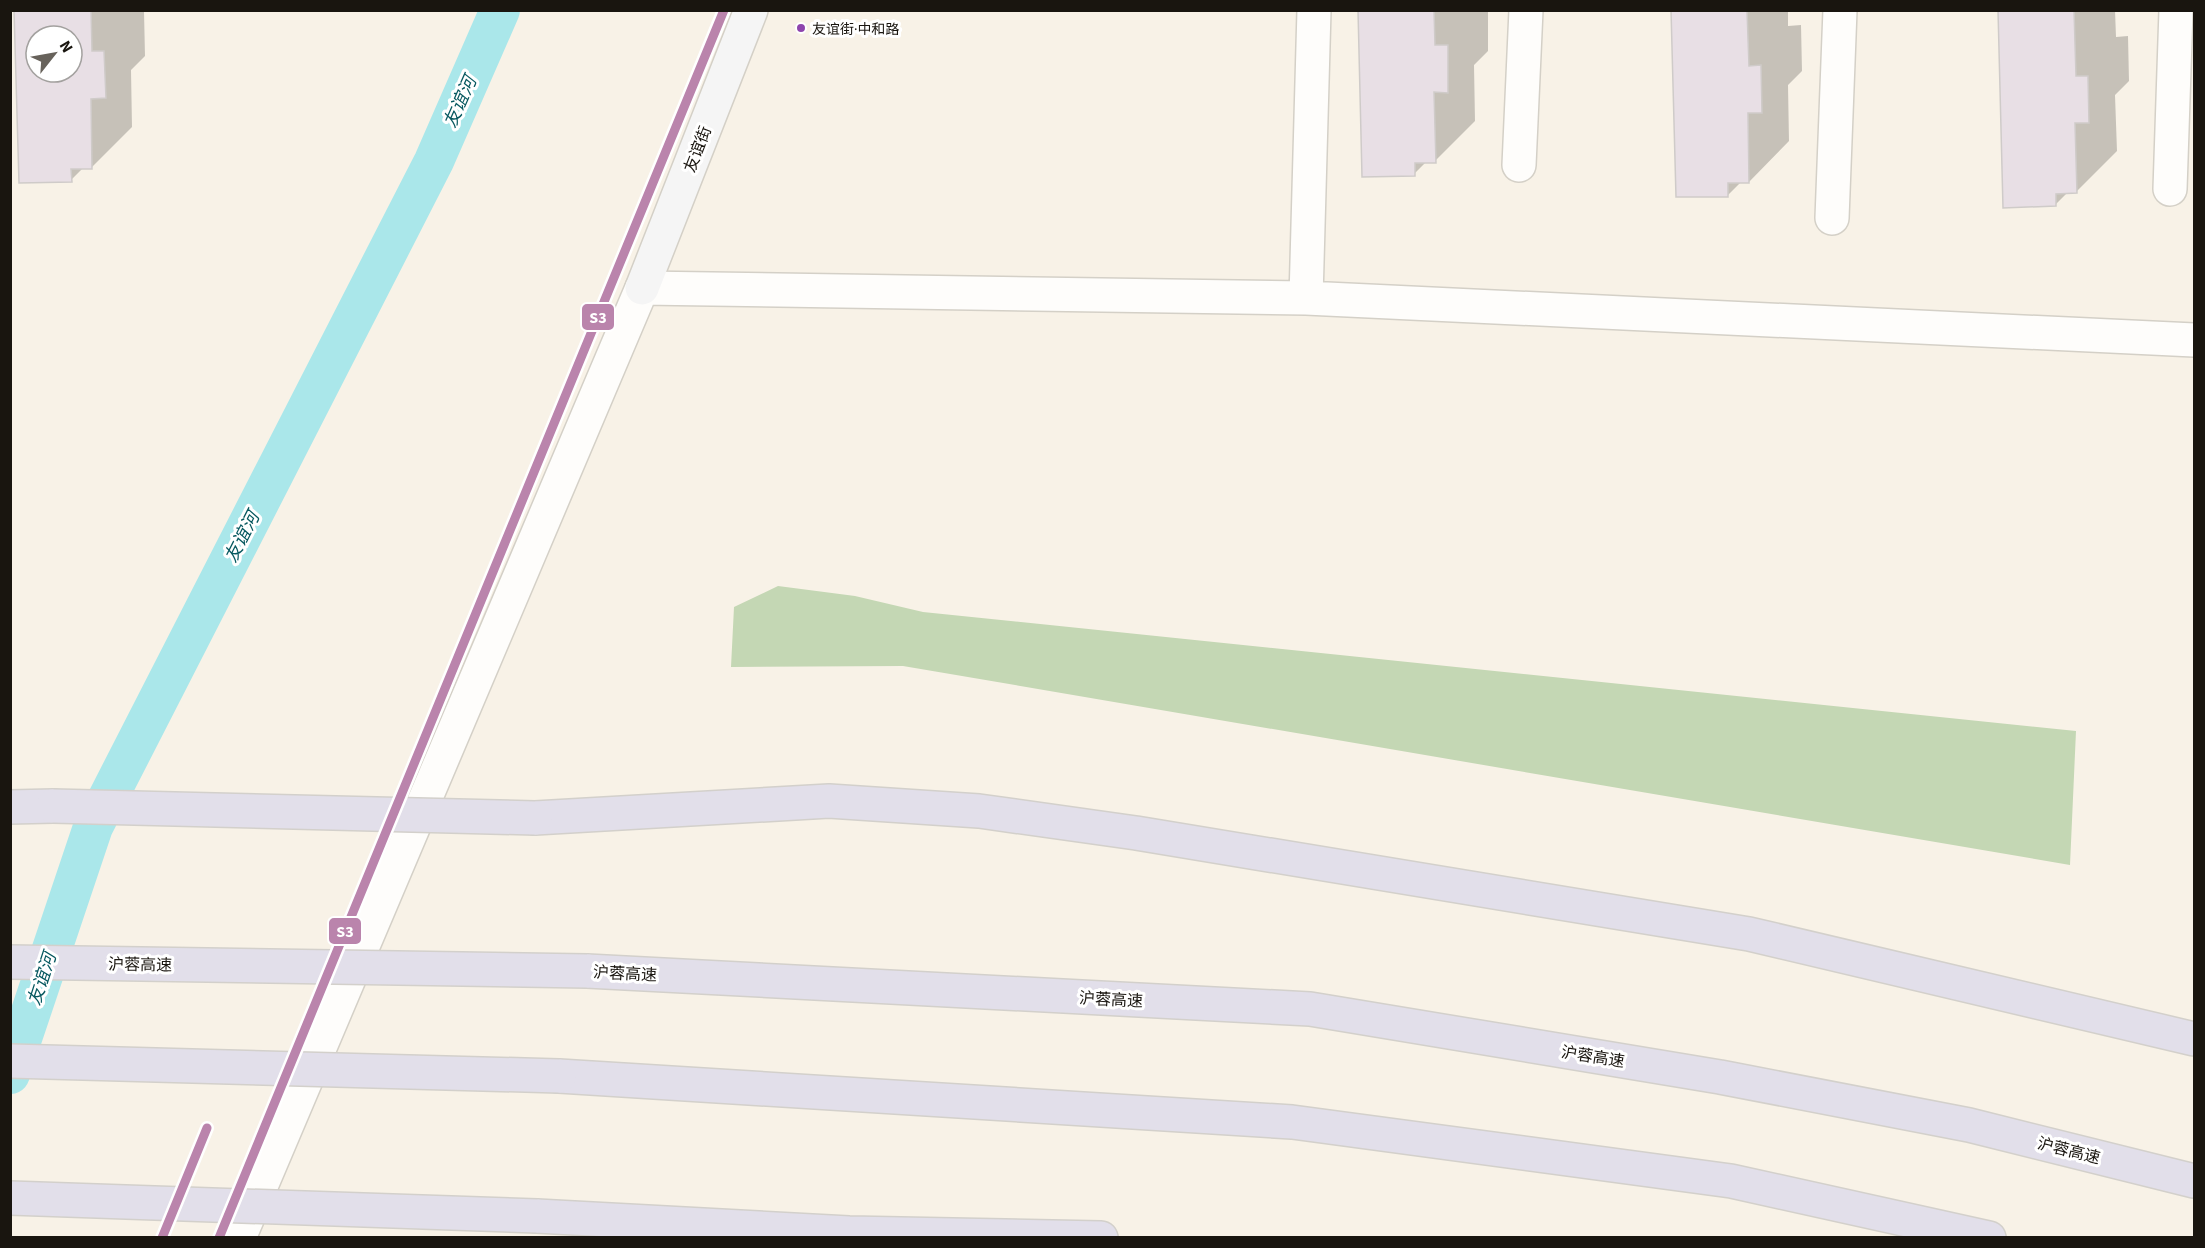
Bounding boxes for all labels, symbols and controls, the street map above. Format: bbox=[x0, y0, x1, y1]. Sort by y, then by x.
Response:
place label: 友谊街·中和路 bbox=[812, 20, 900, 40]
marker: 友谊街·中和路 bbox=[795, 22, 807, 34]
north arrow bbox=[24, 24, 84, 84]
text: N bbox=[54, 37, 78, 57]
water label: 友谊河 bbox=[438, 70, 484, 132]
street label: 友谊街 bbox=[679, 123, 717, 176]
line badge: S3 bbox=[581, 303, 615, 331]
text: S3 bbox=[589, 307, 607, 329]
water label: 友谊河 bbox=[219, 505, 267, 567]
line badge: S3 bbox=[328, 917, 362, 945]
text: S3 bbox=[336, 921, 354, 943]
water label: 友谊河 bbox=[22, 947, 64, 1009]
street label: 沪蓉高速 bbox=[108, 953, 172, 977]
street label: 沪蓉高速 bbox=[592, 961, 657, 987]
street label: 沪蓉高速 bbox=[1078, 987, 1143, 1013]
street label: 沪蓉高速 bbox=[1560, 1041, 1626, 1073]
street label: 沪蓉高速 bbox=[2035, 1133, 2102, 1169]

